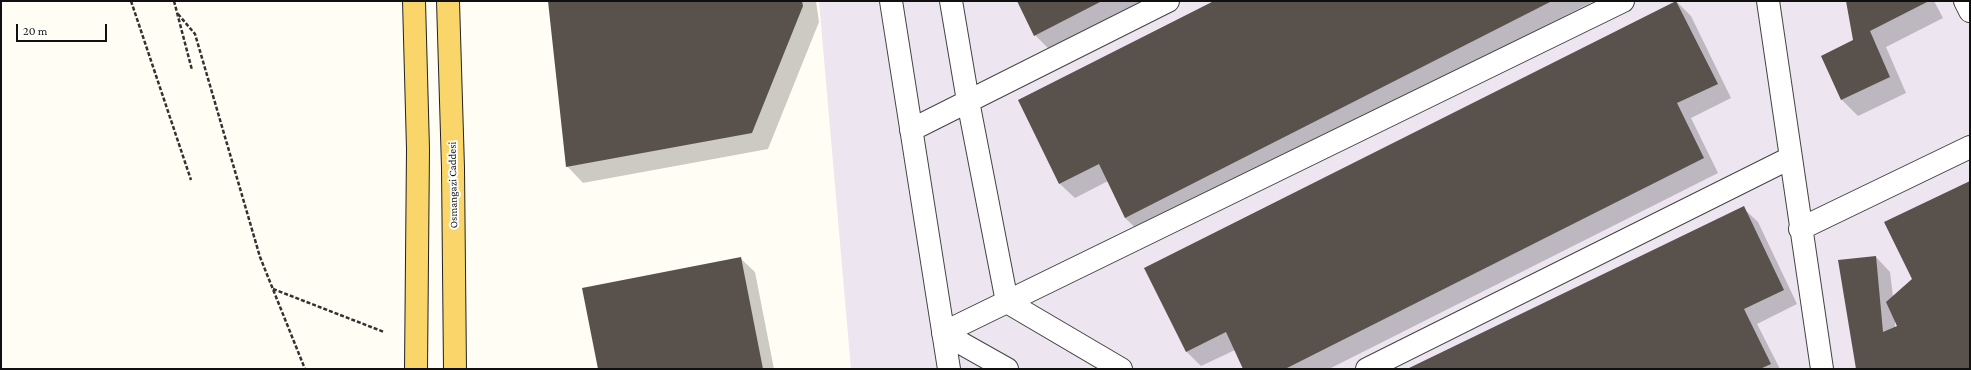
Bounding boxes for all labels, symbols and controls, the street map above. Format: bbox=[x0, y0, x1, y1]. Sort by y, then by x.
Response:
scale bar bbox=[18, 16, 109, 42]
text: 20 m bbox=[23, 24, 47, 38]
street label: Osmangazi Caddesi bbox=[446, 142, 460, 228]

